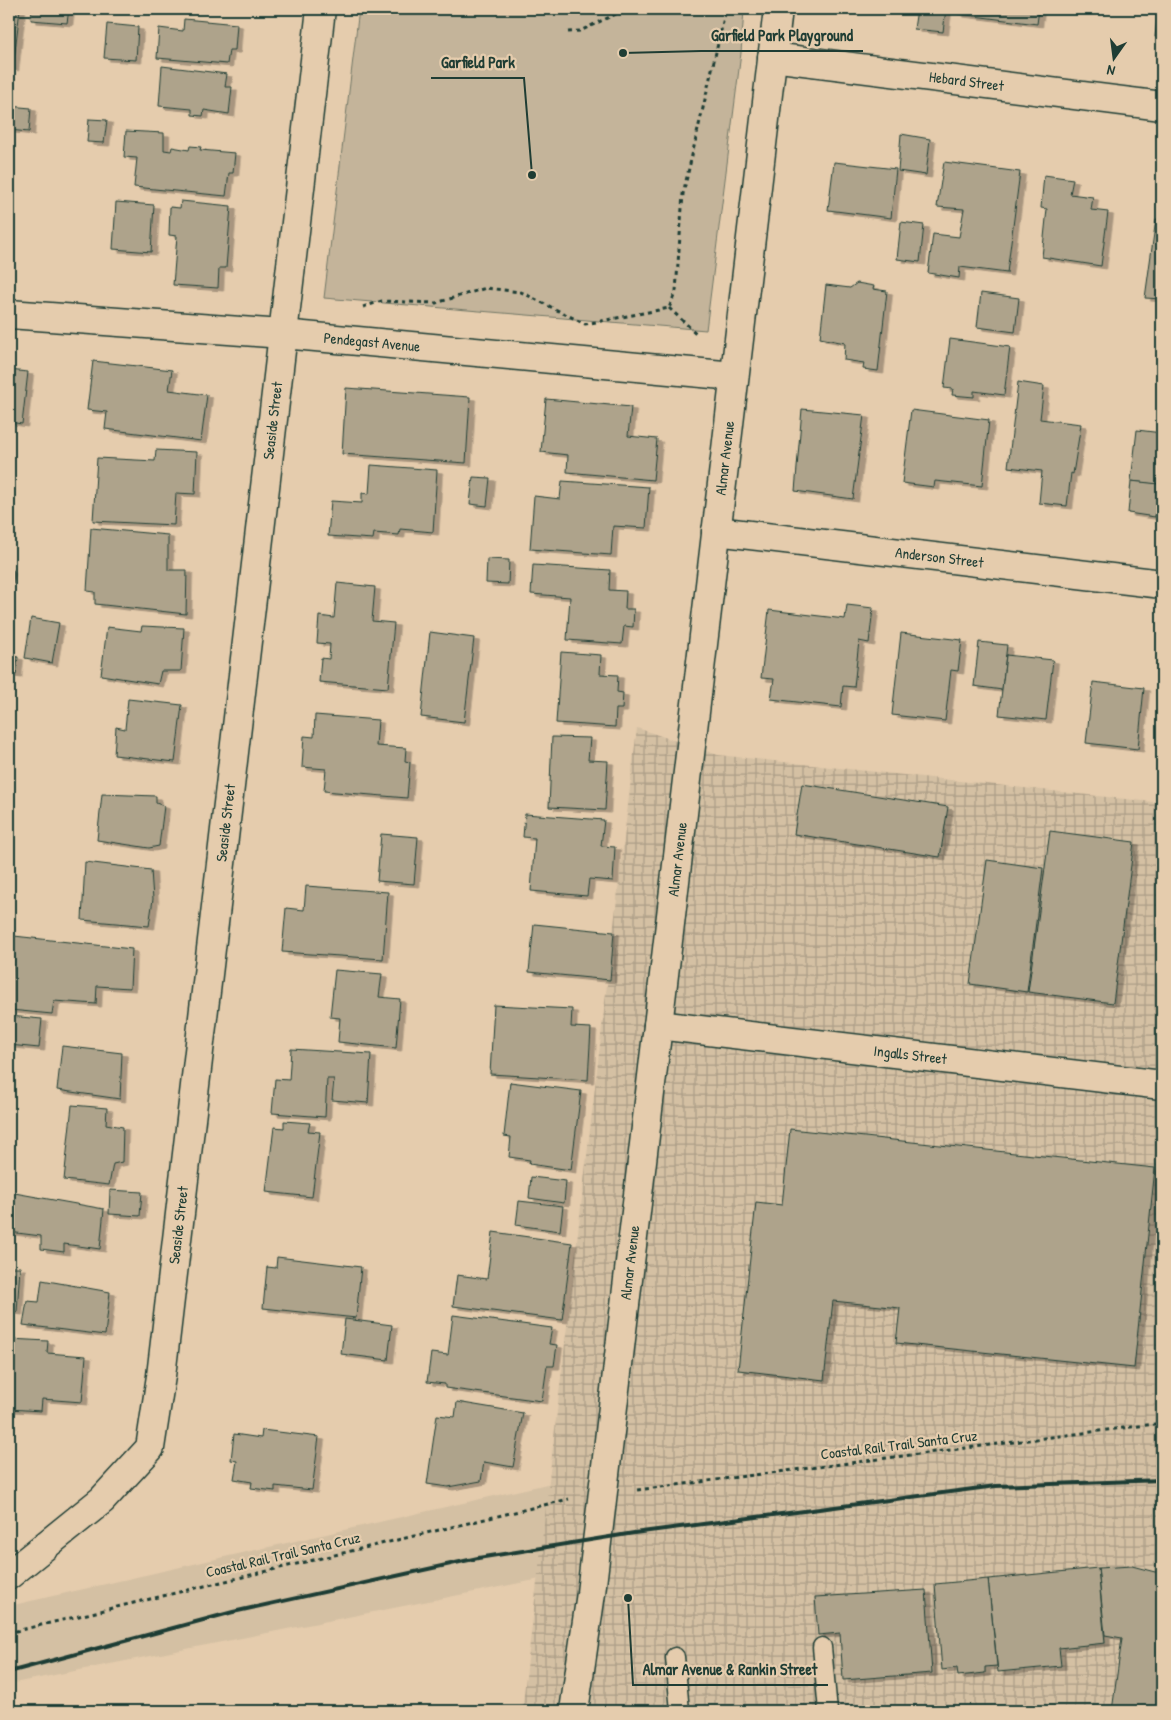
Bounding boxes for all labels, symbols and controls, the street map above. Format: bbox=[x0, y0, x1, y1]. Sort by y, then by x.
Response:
callout: Garfield Park Playground bbox=[701, 20, 863, 51]
text: Garfield Park Playground bbox=[711, 24, 854, 47]
north arrow bbox=[1088, 32, 1138, 82]
callout: Garfield Park bbox=[431, 47, 524, 78]
text: Garfield Park bbox=[441, 51, 515, 73]
text: N bbox=[1104, 61, 1117, 81]
street label: Hebard Street bbox=[928, 66, 1006, 96]
street label: Pendegast Avenue bbox=[323, 327, 421, 357]
street label: Seaside Street bbox=[257, 380, 287, 461]
street label: Almar Avenue bbox=[710, 420, 739, 496]
street label: Anderson Street bbox=[894, 541, 986, 573]
street label: Seaside Street bbox=[210, 782, 240, 863]
street label: Almar Avenue bbox=[662, 821, 692, 898]
street label: Ingalls Street bbox=[873, 1040, 949, 1069]
street label: Seaside Street bbox=[163, 1184, 193, 1265]
street label: Almar Avenue bbox=[615, 1224, 644, 1301]
street label: Coastal Rail Trail Santa Cruz bbox=[819, 1424, 979, 1465]
street label: Coastal Rail Trail Santa Cruz bbox=[204, 1526, 363, 1582]
callout: Almar Avenue & Rankin Street bbox=[633, 1654, 828, 1685]
text: Almar Avenue & Rankin Street bbox=[643, 1658, 818, 1680]

